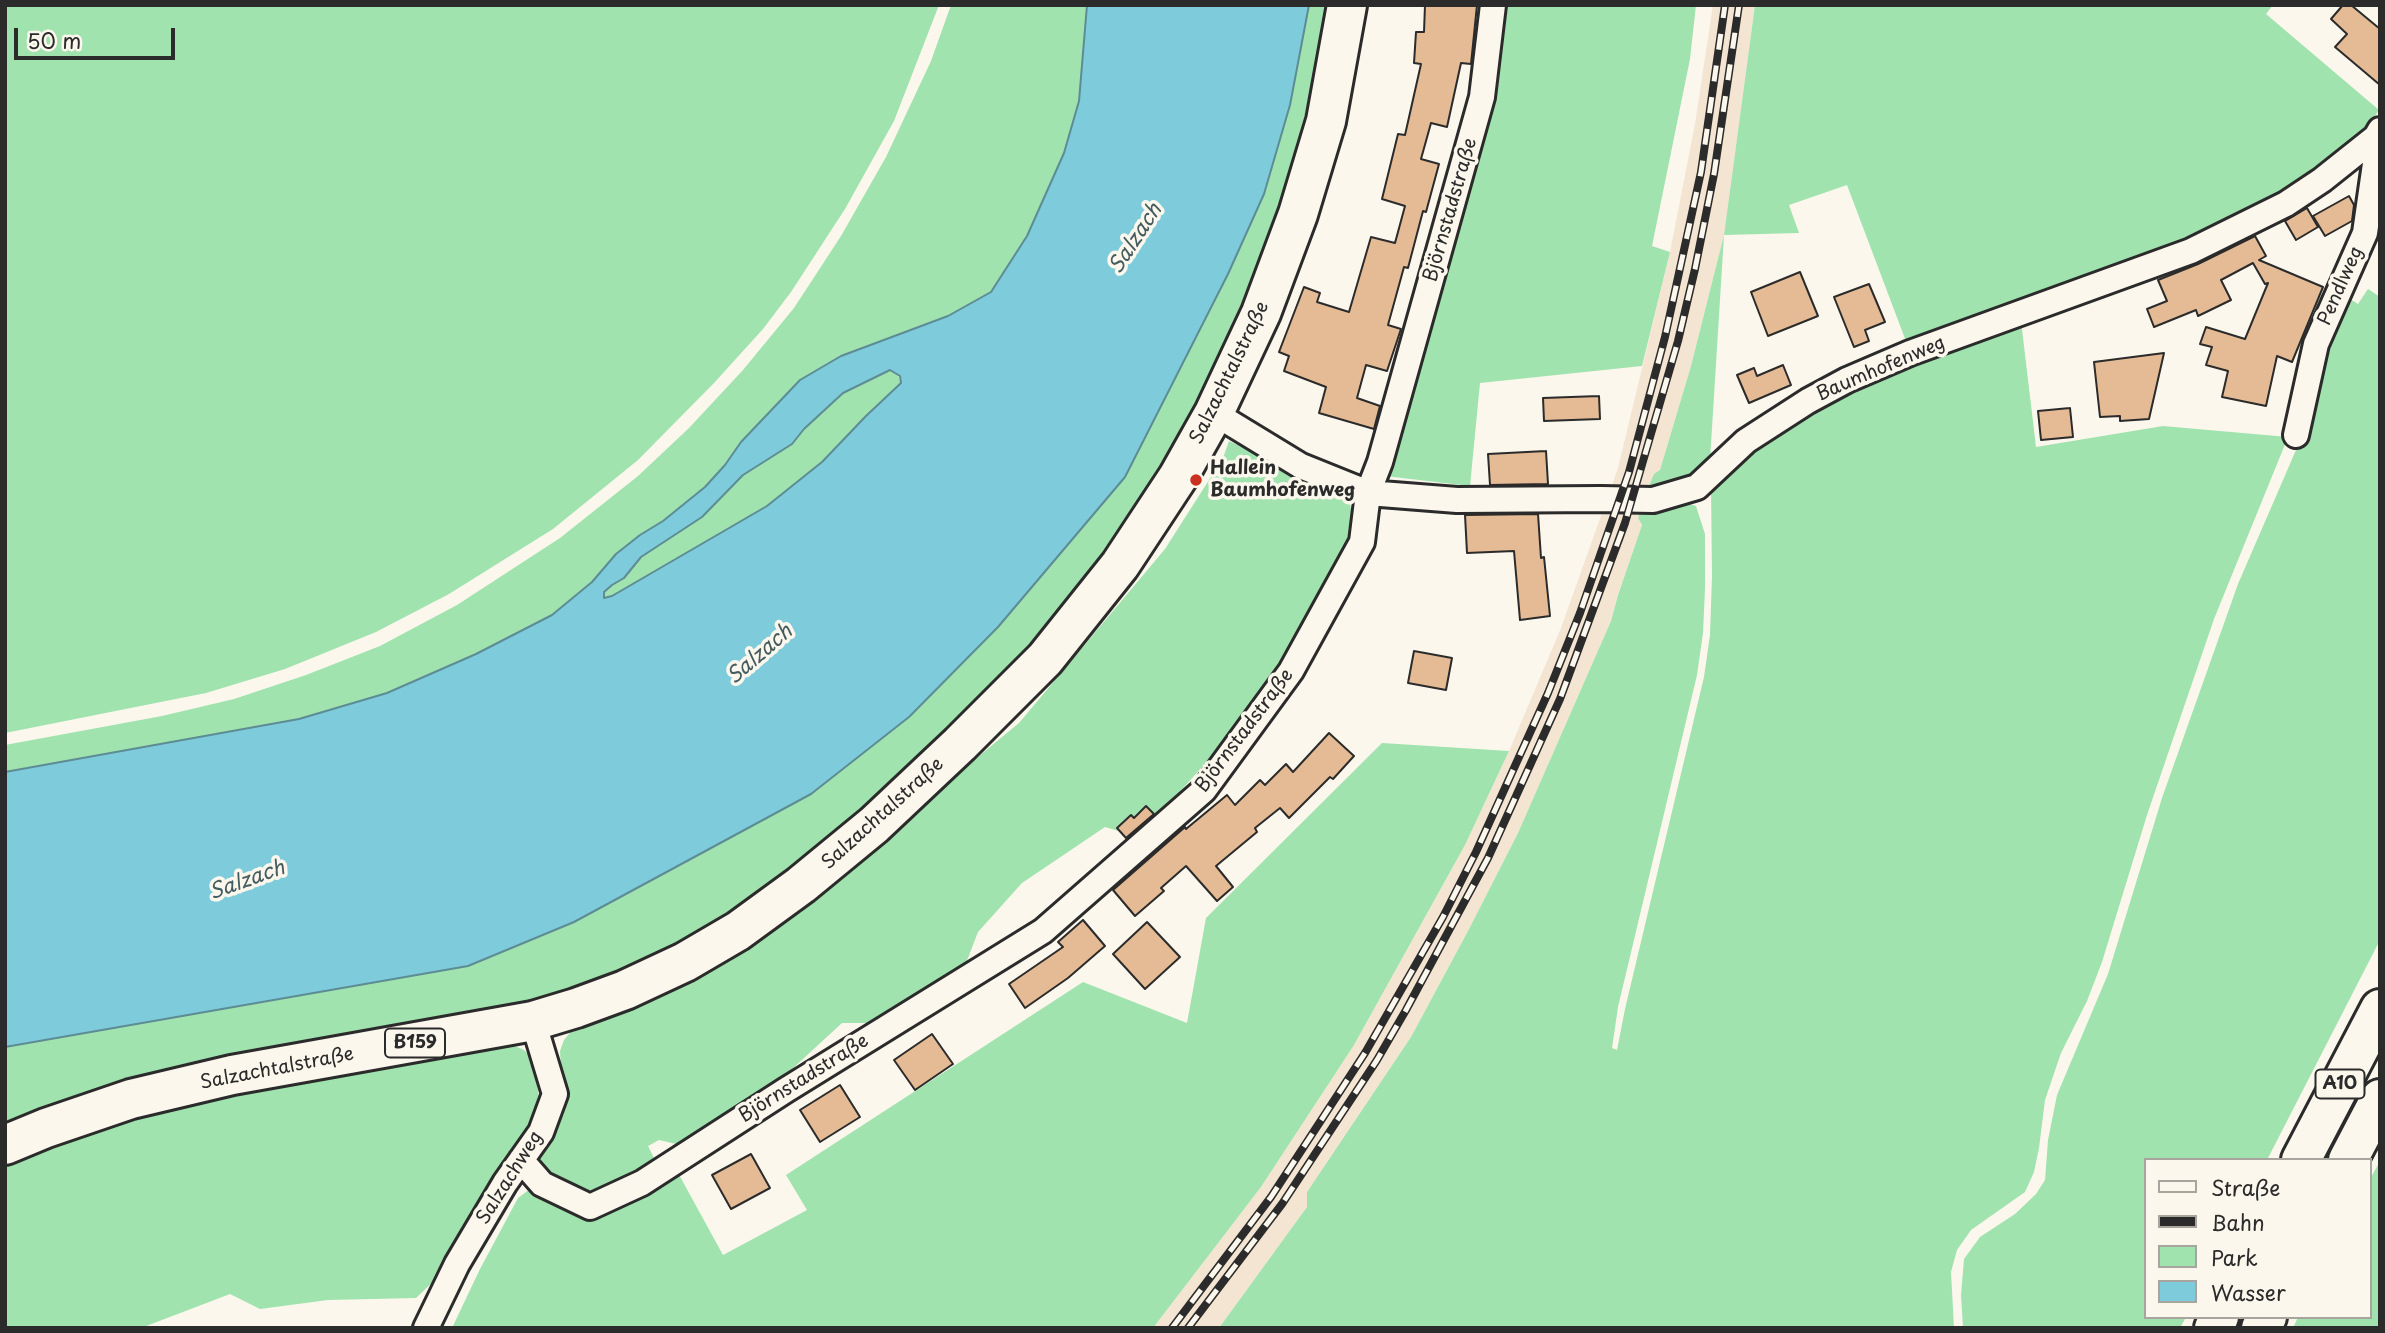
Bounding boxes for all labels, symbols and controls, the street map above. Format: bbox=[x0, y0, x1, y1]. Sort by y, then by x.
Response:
scale bar bbox=[18, 14, 178, 58]
text: 50 m bbox=[27, 24, 81, 56]
street label: Björnstadstraße bbox=[1420, 135, 1482, 285]
water label: Salzach bbox=[1104, 199, 1168, 279]
street label: Pendlweg bbox=[2314, 243, 2368, 329]
street label: Salzachtalstraße bbox=[1186, 298, 1274, 448]
street label: Baumhofenweg bbox=[1813, 332, 1949, 406]
place label: Hallein Baumhofenweg bbox=[1210, 458, 1355, 502]
marker: Hallein Baumhofenweg bbox=[1188, 472, 1204, 488]
water label: Salzach bbox=[722, 620, 798, 690]
street label: Björnstadstraße bbox=[1191, 665, 1299, 797]
street label: Salzachtalstraße bbox=[817, 753, 949, 875]
water label: Salzach bbox=[206, 856, 288, 906]
road number: B159 bbox=[385, 1028, 445, 1058]
street label: Björnstadstraße bbox=[735, 1030, 873, 1128]
street label: Salzachtalstraße bbox=[198, 1043, 356, 1095]
road number: A10 bbox=[2316, 1070, 2364, 1098]
street label: Salzachweg bbox=[472, 1127, 548, 1229]
legend bbox=[2144, 1158, 2371, 1319]
text: Straße bbox=[2211, 1171, 2280, 1203]
text: Bahn bbox=[2211, 1206, 2265, 1238]
text: Park bbox=[2211, 1241, 2258, 1273]
text: Wasser bbox=[2211, 1276, 2286, 1308]

